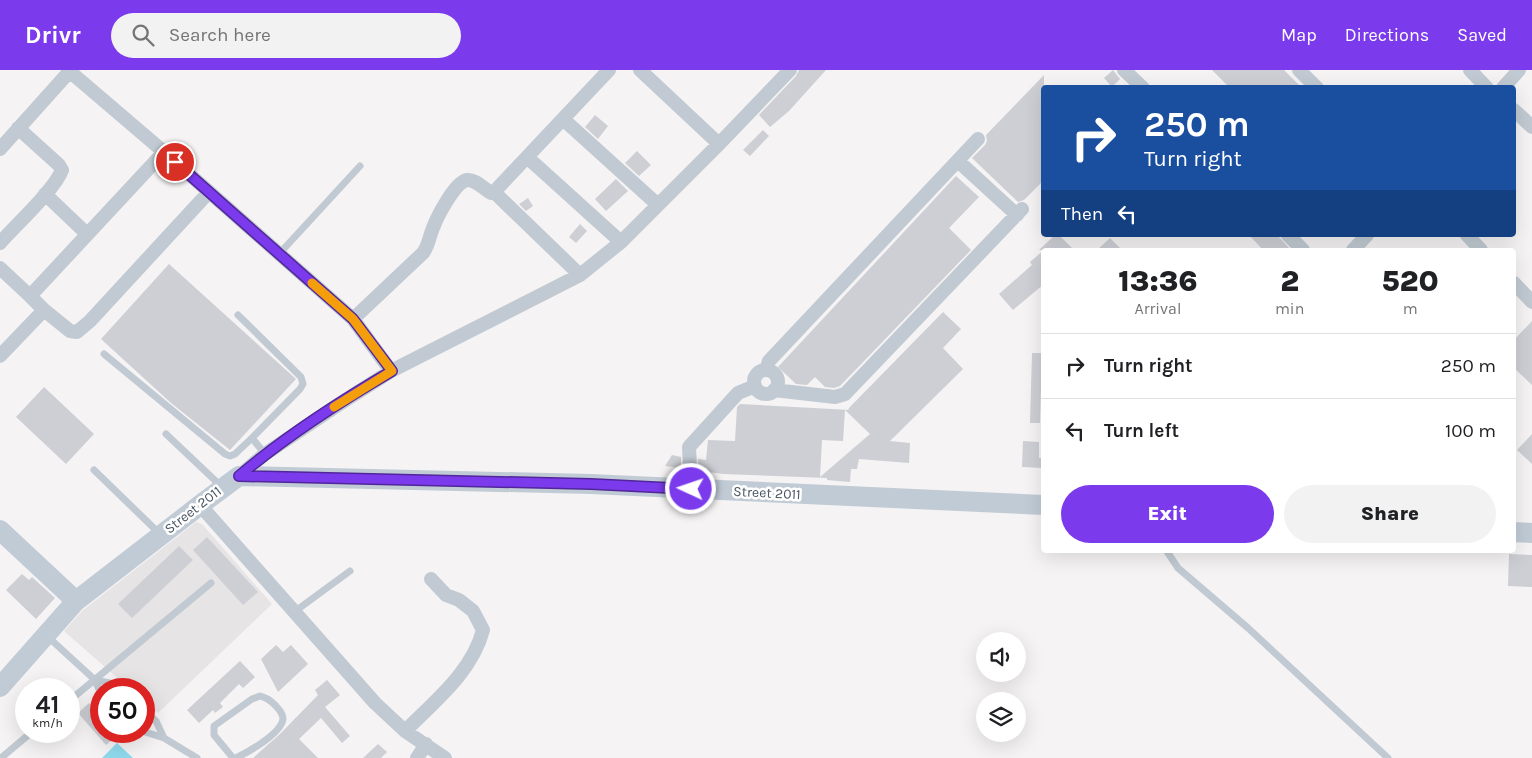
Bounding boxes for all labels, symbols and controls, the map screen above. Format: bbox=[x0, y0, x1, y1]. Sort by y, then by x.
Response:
search box bbox=[111, 13, 461, 58]
text: Drivr bbox=[25, 21, 81, 49]
icon: search bbox=[129, 21, 157, 49]
text: Search here bbox=[169, 24, 271, 46]
text: Map bbox=[1281, 24, 1317, 46]
text: Directions bbox=[1345, 24, 1429, 46]
text: Saved bbox=[1457, 24, 1507, 46]
text: 250 m bbox=[1144, 104, 1250, 145]
icon: right bbox=[1061, 105, 1126, 170]
pin bbox=[154, 141, 196, 183]
text: Turn right bbox=[1144, 146, 1242, 172]
icon: arrive bbox=[161, 148, 189, 176]
icon: left bbox=[1113, 200, 1141, 228]
text: Then bbox=[1061, 203, 1103, 225]
text: 13:36 bbox=[1118, 263, 1198, 299]
text: 2 bbox=[1280, 263, 1299, 299]
text: 520 bbox=[1382, 263, 1439, 299]
text: Arrival bbox=[1135, 299, 1181, 318]
text: min bbox=[1275, 299, 1304, 318]
text: m bbox=[1403, 299, 1418, 318]
icon: right bbox=[1061, 352, 1089, 380]
text: Turn right bbox=[1104, 355, 1193, 377]
text: 250 m bbox=[1441, 355, 1496, 377]
icon: left bbox=[1061, 417, 1089, 445]
text: Turn left bbox=[1104, 420, 1179, 442]
text: 100 m bbox=[1445, 420, 1496, 442]
position arrow bbox=[664, 462, 716, 514]
street label: Street 2011 bbox=[161, 483, 225, 537]
street label: Street 2011 bbox=[733, 483, 801, 503]
button: Exit bbox=[1061, 485, 1274, 543]
button: Share bbox=[1284, 485, 1496, 543]
map controls bbox=[976, 632, 1026, 742]
button: sound bbox=[976, 632, 1026, 682]
speed limit sign: 50 bbox=[90, 678, 155, 743]
text: 41 bbox=[36, 690, 59, 719]
button: layers bbox=[976, 692, 1026, 742]
text: km/h bbox=[32, 716, 63, 730]

